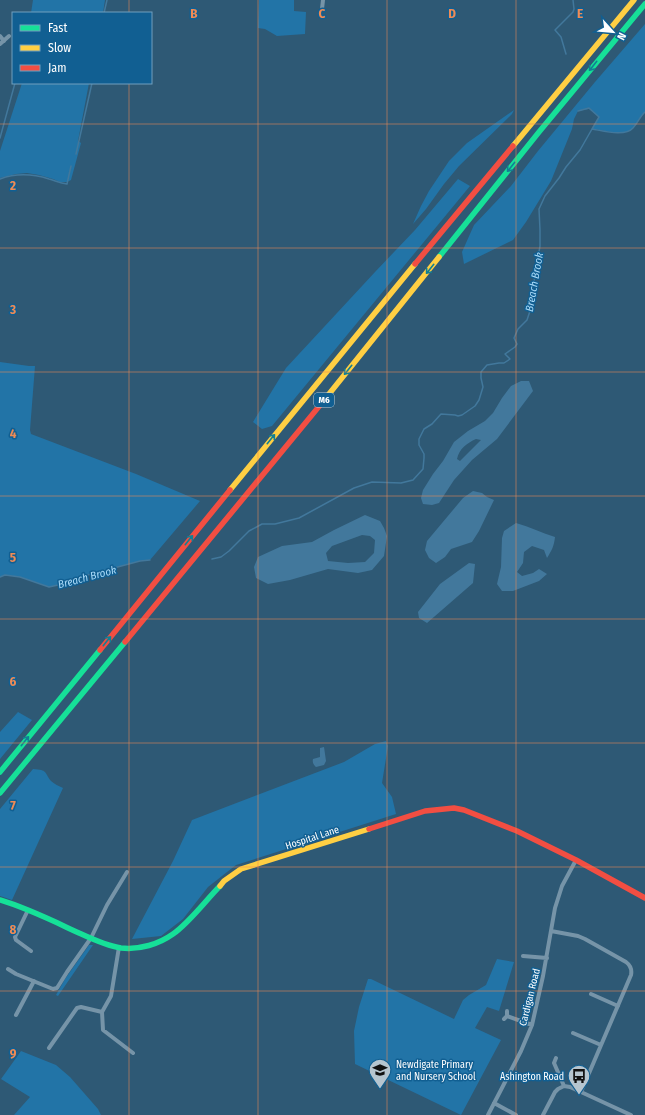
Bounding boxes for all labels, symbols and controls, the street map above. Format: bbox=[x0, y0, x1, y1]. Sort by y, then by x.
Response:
text: B bbox=[190, 6, 198, 21]
text: C bbox=[319, 6, 326, 21]
text: D bbox=[448, 6, 456, 21]
text: E bbox=[577, 6, 583, 21]
legend bbox=[12, 12, 152, 84]
north arrow bbox=[593, 12, 633, 52]
text: Fast bbox=[48, 21, 67, 35]
text: N bbox=[614, 30, 629, 42]
text: Slow bbox=[48, 41, 71, 55]
text: Jam bbox=[48, 61, 66, 75]
one-way arrow bbox=[589, 61, 598, 72]
one-way arrow bbox=[507, 162, 515, 173]
text: 2 bbox=[9, 178, 16, 193]
water label: Breach Brook bbox=[523, 251, 546, 313]
one-way arrow bbox=[425, 263, 434, 274]
text: 3 bbox=[9, 302, 16, 317]
one-way arrow bbox=[344, 365, 353, 375]
road number: M6 bbox=[314, 393, 334, 407]
text: 4 bbox=[10, 426, 17, 441]
one-way arrow bbox=[267, 434, 276, 445]
one-way arrow bbox=[185, 534, 193, 545]
text: 5 bbox=[10, 550, 16, 565]
water label: Breach Brook bbox=[57, 563, 118, 592]
one-way arrow bbox=[102, 635, 111, 646]
text: 6 bbox=[10, 674, 17, 689]
one-way arrow bbox=[20, 736, 29, 747]
text: 7 bbox=[10, 798, 16, 813]
street label: Hospital Lane bbox=[284, 824, 341, 852]
text: 8 bbox=[10, 922, 17, 937]
street label: Cardigan Road bbox=[517, 967, 543, 1027]
text: 9 bbox=[10, 1046, 17, 1061]
school or university icon: Newdigate Primary and Nursery School bbox=[367, 1057, 393, 1090]
place label: Newdigate Primary and Nursery School bbox=[396, 1059, 476, 1083]
bus stop icon: Ashington Road bbox=[566, 1063, 592, 1096]
place label: Ashington Road bbox=[500, 1071, 564, 1083]

